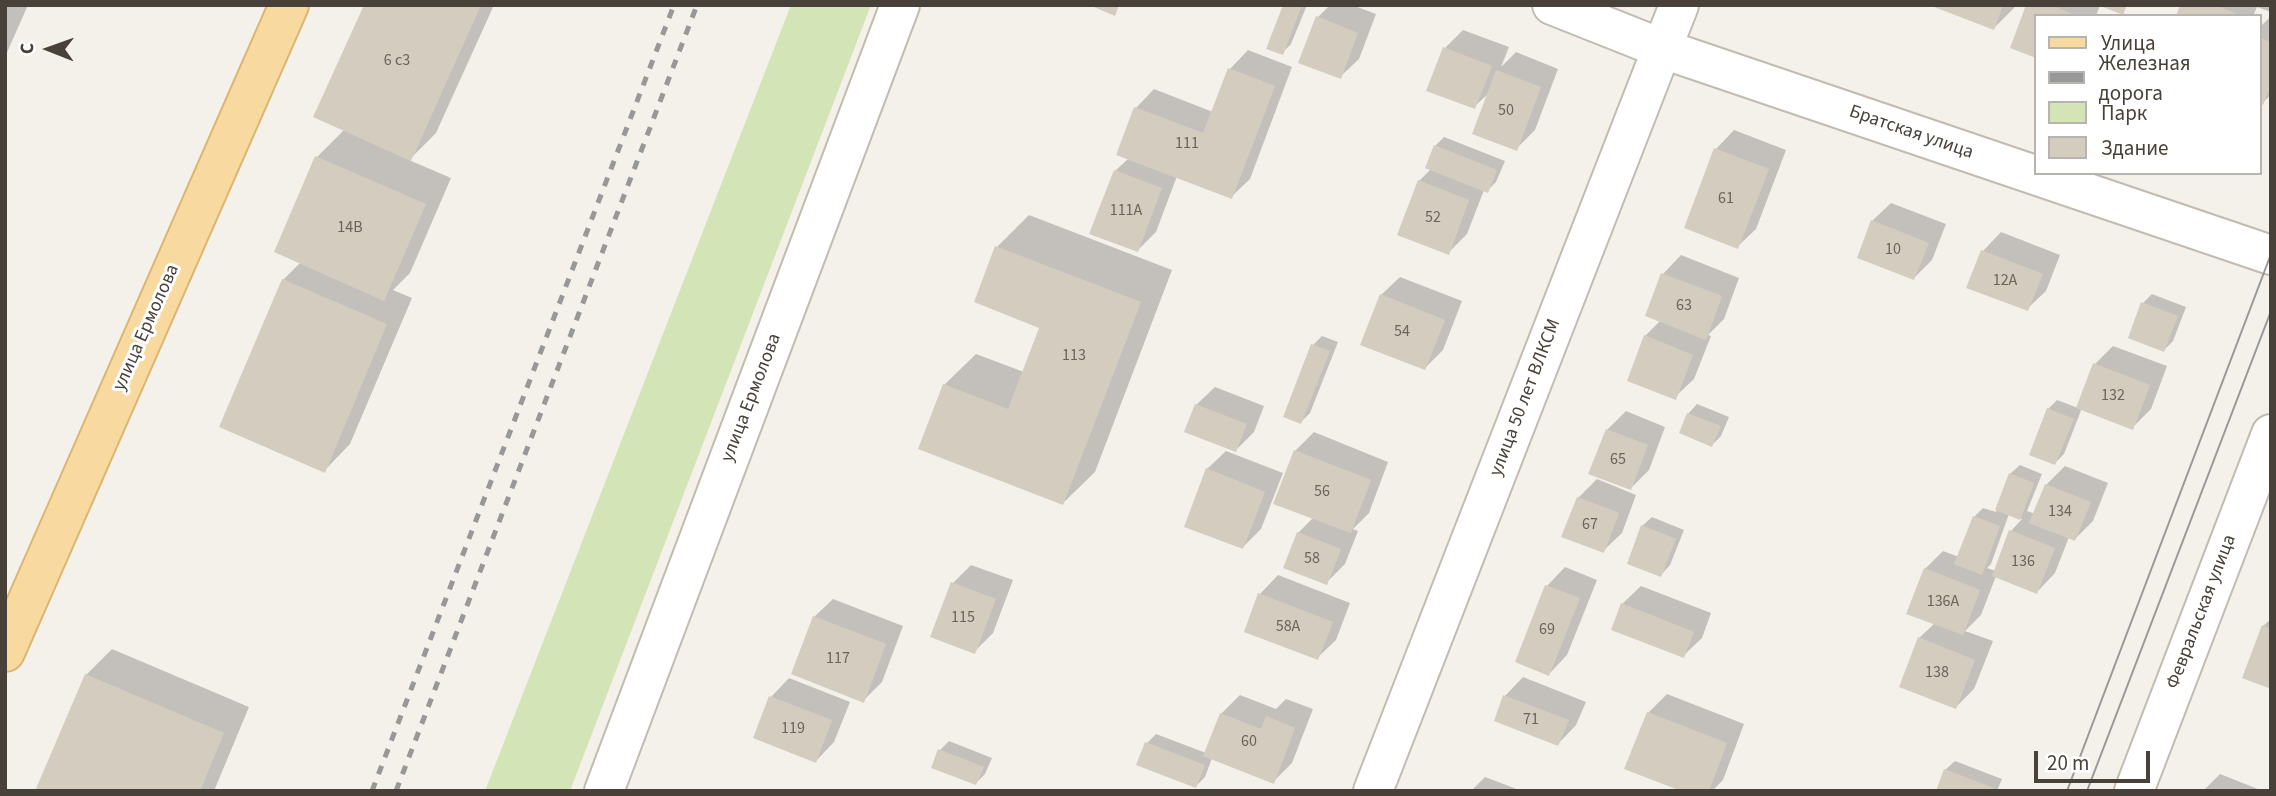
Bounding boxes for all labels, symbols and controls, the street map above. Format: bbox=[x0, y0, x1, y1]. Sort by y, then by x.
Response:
north arrow bbox=[14, 14, 84, 84]
legend bbox=[2035, 14, 2262, 175]
text: Улица bbox=[2101, 28, 2156, 58]
text: С bbox=[14, 43, 41, 54]
text: Железная дорога bbox=[2099, 48, 2191, 108]
house number: 6 с3 bbox=[384, 51, 410, 71]
text: Парк bbox=[2101, 98, 2147, 128]
house number: 50 bbox=[1498, 101, 1514, 121]
street label: Братская улица bbox=[1846, 101, 1976, 165]
text: Здание bbox=[2101, 133, 2169, 163]
house number: 111 bbox=[1175, 134, 1199, 154]
house number: 61 bbox=[1718, 189, 1734, 209]
house number: 111А bbox=[1110, 201, 1142, 221]
house number: 52 bbox=[1425, 208, 1441, 228]
house number: 14В bbox=[337, 218, 363, 238]
house number: 10 bbox=[1885, 240, 1901, 260]
street label: улица Ермолова bbox=[109, 261, 185, 395]
house number: 12А bbox=[1993, 271, 2017, 291]
house number: 63 bbox=[1676, 296, 1692, 316]
street label: улица 50 лет ВЛКСМ bbox=[1485, 316, 1567, 480]
house number: 54 bbox=[1394, 322, 1410, 342]
street label: улица Ермолова bbox=[717, 330, 787, 466]
house number: 113 bbox=[1062, 346, 1086, 366]
house number: 132 bbox=[2101, 386, 2125, 406]
house number: 65 bbox=[1610, 450, 1626, 470]
house number: 56 bbox=[1314, 482, 1330, 502]
house number: 134 bbox=[2048, 502, 2072, 522]
house number: 67 bbox=[1582, 515, 1598, 535]
street label: Февральская улица bbox=[2162, 532, 2242, 692]
house number: 58 bbox=[1304, 549, 1320, 569]
house number: 136 bbox=[2011, 552, 2035, 572]
house number: 136А bbox=[1927, 592, 1959, 612]
house number: 115 bbox=[951, 608, 975, 628]
house number: 58А bbox=[1276, 617, 1300, 637]
house number: 69 bbox=[1539, 620, 1555, 640]
house number: 117 bbox=[826, 649, 850, 669]
house number: 138 bbox=[1925, 663, 1949, 683]
house number: 71 bbox=[1523, 710, 1539, 730]
house number: 119 bbox=[781, 719, 805, 739]
house number: 60 bbox=[1241, 732, 1257, 752]
scale bar bbox=[2038, 736, 2154, 780]
text: 20 m bbox=[2047, 748, 2089, 778]

